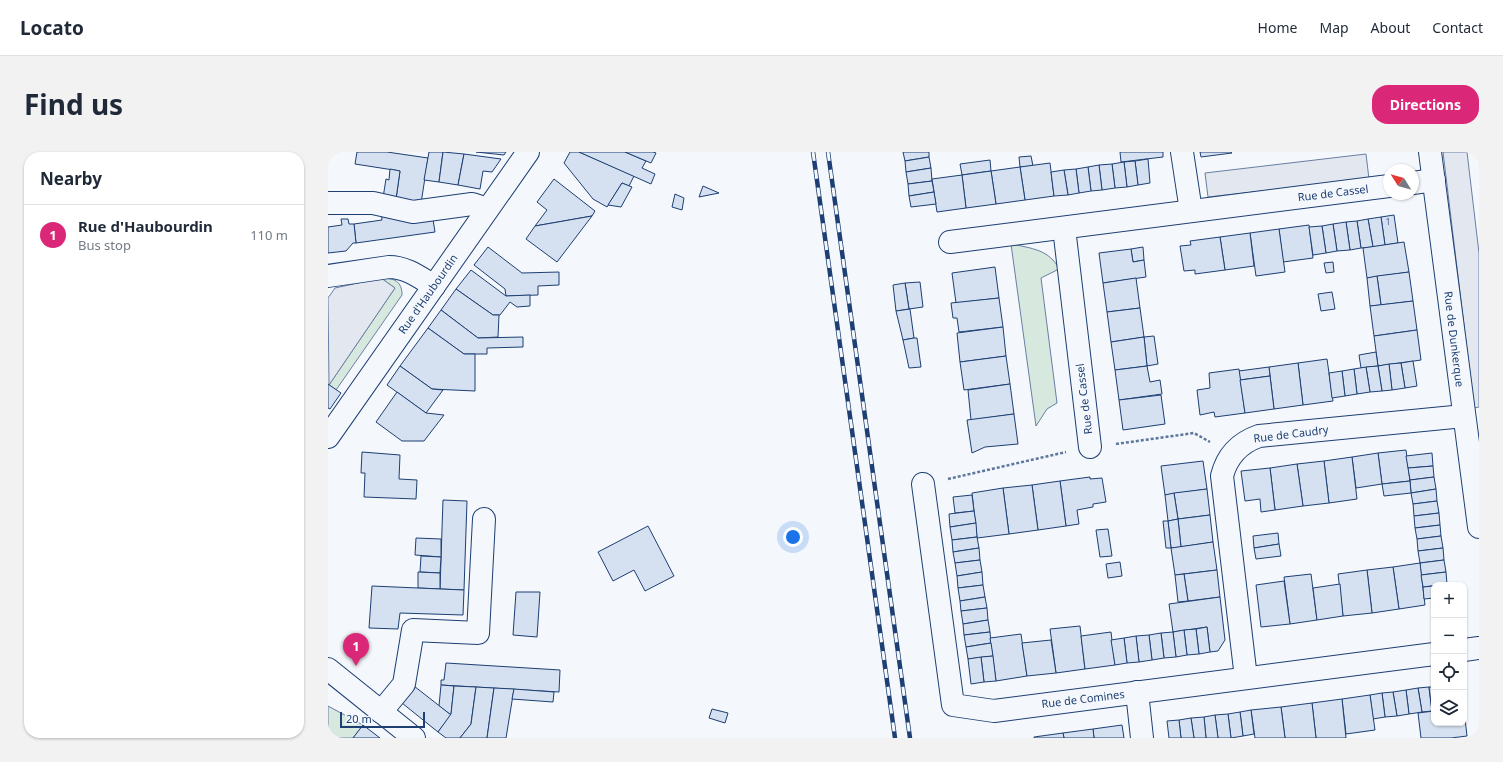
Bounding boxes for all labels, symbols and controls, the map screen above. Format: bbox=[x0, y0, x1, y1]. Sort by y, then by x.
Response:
text: Locato bbox=[20, 15, 84, 41]
text: Home bbox=[1258, 18, 1297, 37]
text: Map bbox=[1319, 18, 1349, 37]
text: About bbox=[1371, 18, 1410, 37]
text: Contact bbox=[1432, 18, 1483, 37]
text: Find us bbox=[24, 85, 123, 123]
button: Directions bbox=[1372, 85, 1479, 124]
north arrow bbox=[1383, 164, 1419, 200]
text: Nearby bbox=[40, 167, 102, 190]
street label: Rue de Cassel bbox=[1297, 181, 1369, 204]
house number: 1 bbox=[1385, 215, 1391, 228]
text: Rue d'Haubourdin bbox=[78, 216, 213, 236]
text: 1 bbox=[49, 226, 57, 244]
text: 110 m bbox=[250, 226, 288, 244]
text: Bus stop bbox=[78, 236, 131, 254]
street label: Rue d'Haubourdin bbox=[394, 251, 461, 337]
street label: Rue de Dunkerque bbox=[1441, 290, 1468, 388]
street label: Rue de Cassel bbox=[1072, 363, 1095, 435]
street label: Rue de Caudry bbox=[1253, 421, 1330, 446]
your location bbox=[783, 527, 803, 547]
map controls bbox=[1431, 582, 1467, 726]
button: + bbox=[1431, 582, 1467, 618]
button: − bbox=[1431, 618, 1467, 654]
pin: 1 bbox=[343, 633, 369, 666]
button: locate bbox=[1431, 654, 1467, 690]
street label: Rue de Comines bbox=[1041, 686, 1125, 711]
button: layers bbox=[1431, 690, 1467, 726]
scale bar bbox=[340, 710, 425, 729]
text: 20 m bbox=[346, 711, 372, 726]

